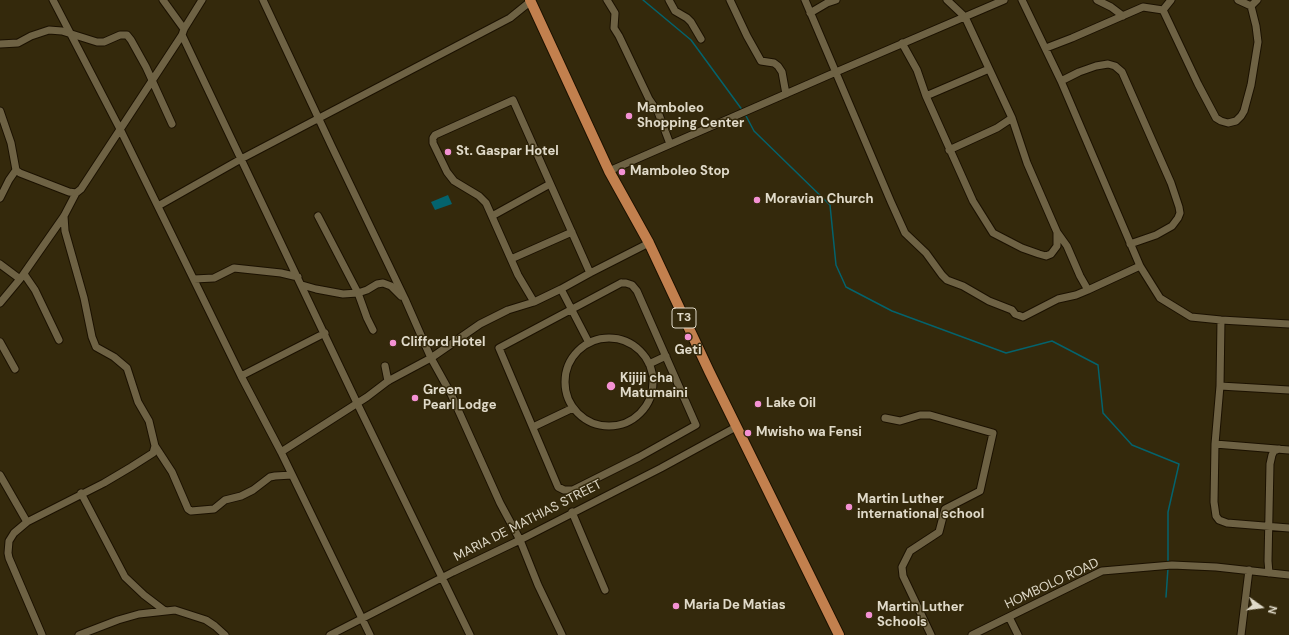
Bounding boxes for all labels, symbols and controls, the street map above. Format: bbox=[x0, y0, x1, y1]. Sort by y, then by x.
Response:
place label: Mamboleo Shopping Center bbox=[637, 101, 744, 132]
marker: Mamboleo Shopping Center bbox=[624, 111, 634, 121]
place label: St. Gaspar Hotel bbox=[456, 144, 559, 160]
marker: St. Gaspar Hotel bbox=[443, 147, 453, 157]
place label: Mamboleo Stop bbox=[630, 164, 730, 180]
marker: Mamboleo Stop bbox=[617, 167, 627, 177]
place label: Moravian Church bbox=[765, 192, 874, 208]
marker: Moravian Church bbox=[752, 195, 762, 205]
road number: T3 bbox=[672, 308, 696, 328]
marker: Geti bbox=[683, 332, 693, 342]
place label: Clifford Hotel bbox=[401, 335, 485, 351]
marker: Clifford Hotel bbox=[388, 338, 398, 348]
place label: Geti bbox=[674, 343, 702, 359]
place label: Kijiji cha Matumaini bbox=[620, 371, 688, 402]
marker: Kijiji cha Matumaini bbox=[605, 380, 617, 392]
place label: Green Pearl Lodge bbox=[423, 383, 497, 414]
marker: Green Pearl Lodge bbox=[410, 393, 420, 403]
place label: Lake Oil bbox=[766, 396, 816, 412]
marker: Lake Oil bbox=[753, 399, 763, 409]
place label: Mwisho wa Fensi bbox=[756, 425, 862, 441]
marker: Mwisho wa Fensi bbox=[743, 428, 753, 438]
street label: MARIA DE MATHIAS STREET bbox=[451, 477, 605, 565]
place label: Martin Luther international school bbox=[857, 492, 984, 523]
marker: Martin Luther international school bbox=[844, 502, 854, 512]
street label: HOMBOLO ROAD bbox=[1002, 555, 1102, 613]
north arrow bbox=[1241, 587, 1281, 627]
place label: Maria De Matias bbox=[684, 598, 786, 614]
place label: Martin Luther Schools bbox=[877, 600, 964, 631]
marker: Maria De Matias bbox=[671, 601, 681, 611]
text: N bbox=[1265, 604, 1280, 615]
marker: Martin Luther Schools bbox=[864, 610, 874, 620]

